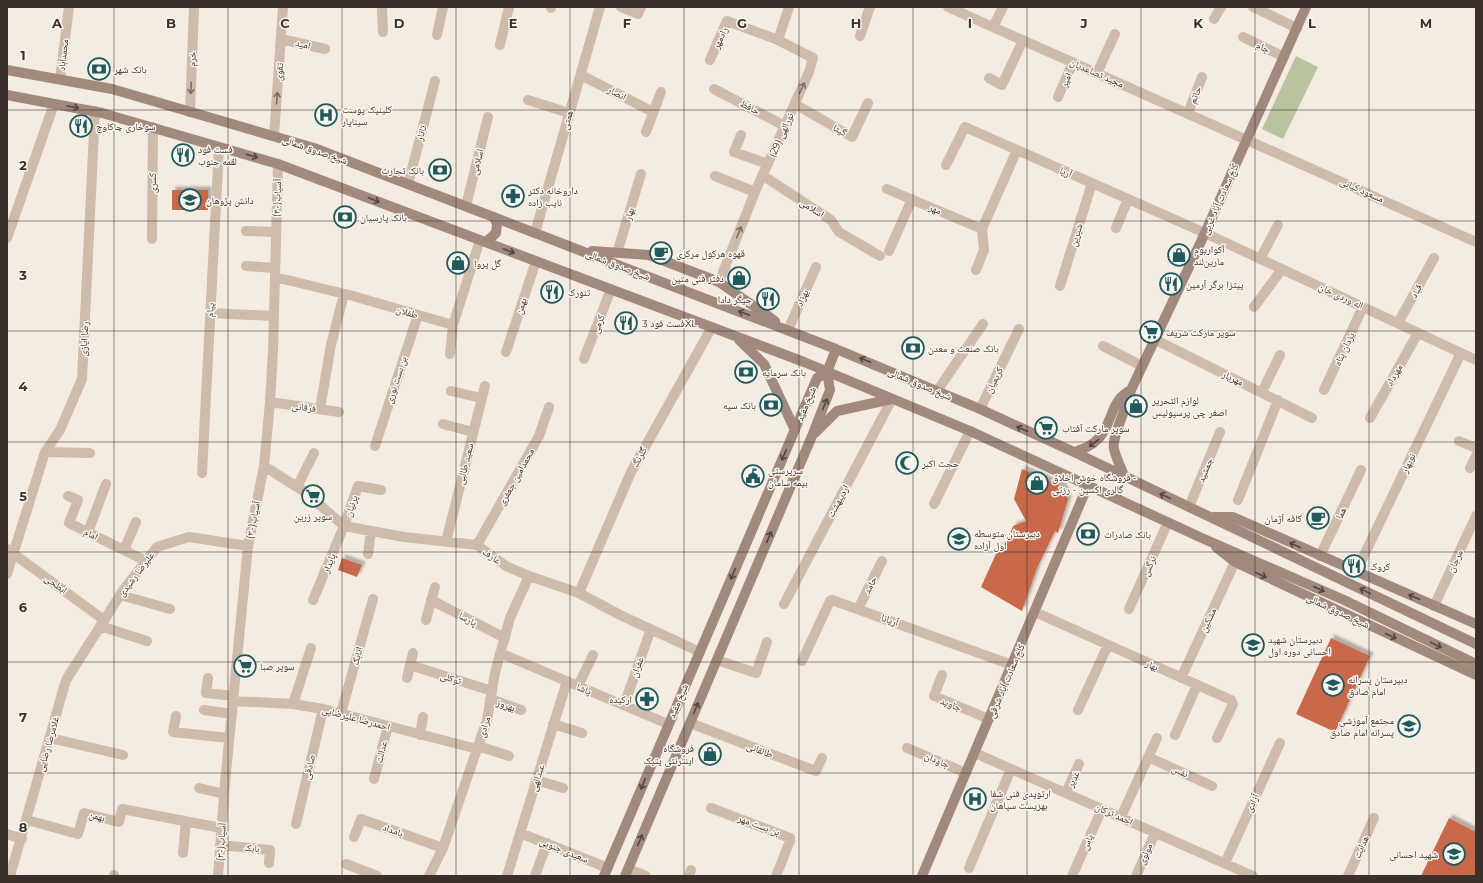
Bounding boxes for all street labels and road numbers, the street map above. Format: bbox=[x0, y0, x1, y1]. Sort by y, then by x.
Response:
street label: رادمهر bbox=[709, 25, 731, 52]
street label: امید bbox=[294, 36, 312, 52]
street label: محمدآباد bbox=[55, 38, 71, 72]
street label: جام bbox=[1254, 38, 1273, 57]
street label: خرم bbox=[185, 50, 200, 67]
street label: مجید تصاعدیان bbox=[1068, 55, 1126, 91]
street label: تقوی bbox=[272, 62, 286, 82]
street label: امیر bbox=[1057, 71, 1075, 90]
street label: انصار bbox=[605, 82, 629, 103]
street label: حاتم bbox=[1186, 84, 1205, 106]
street label: حافظ bbox=[738, 96, 763, 118]
street label: همتی bbox=[558, 109, 576, 131]
street label: نورالهی (29) bbox=[765, 110, 797, 159]
street label: گیتا bbox=[831, 121, 850, 139]
street label: تاتار bbox=[412, 124, 429, 143]
street label: شیخ صدوق شمالی bbox=[281, 133, 350, 167]
street label: اسلامی bbox=[467, 148, 487, 176]
street label: کاخ سعادت آباد غربی bbox=[1198, 161, 1242, 237]
street label: آریا bbox=[1058, 164, 1075, 181]
street label: کسری bbox=[146, 173, 159, 194]
street label: مسعود کیانی bbox=[1338, 175, 1386, 206]
street label: آسیاب(۳۰) bbox=[270, 178, 284, 217]
street label: اسلامی bbox=[797, 195, 827, 221]
street label: مهر bbox=[926, 200, 944, 218]
street label: بهار bbox=[621, 206, 637, 223]
street label: شیرین bbox=[1066, 221, 1086, 248]
street label: شیخ صدوق شمالی bbox=[584, 247, 652, 283]
street label: اله وردی خان bbox=[1317, 280, 1365, 312]
street label: قباد bbox=[1407, 282, 1425, 300]
street label: بهزاد bbox=[793, 287, 812, 308]
street label: بهمن bbox=[512, 296, 530, 316]
street label: پیام bbox=[203, 302, 218, 318]
street label: طفلان bbox=[394, 303, 420, 321]
street label: کرمی bbox=[589, 313, 607, 335]
street label: رضا ایازی bbox=[77, 321, 91, 357]
street label: یزدان پناه bbox=[1331, 330, 1357, 368]
street label: بن بست نوری bbox=[382, 355, 410, 405]
street label: مهرداد bbox=[1383, 361, 1406, 388]
street label: شیخ صدوق شمالی bbox=[886, 365, 954, 403]
street label: کریمیان bbox=[982, 365, 1006, 395]
street label: مهریار bbox=[1219, 367, 1246, 389]
street label: شیخ مفید bbox=[793, 384, 819, 423]
street label: فرقانی bbox=[291, 399, 317, 415]
street label: سعید طالبی bbox=[454, 441, 477, 486]
street label: گلرنگ bbox=[628, 444, 650, 469]
street label: محمدامین جعفری bbox=[495, 446, 537, 508]
street label: نوبهار bbox=[1397, 451, 1418, 476]
street label: جمشید bbox=[1194, 455, 1216, 484]
street label: اردیبهشت bbox=[824, 482, 852, 520]
street label: پرنیان bbox=[341, 493, 361, 519]
street label: آسیاب(۳۰) bbox=[243, 499, 263, 540]
street label: هما bbox=[1333, 505, 1349, 521]
street label: امام bbox=[81, 525, 100, 544]
street label: عارف bbox=[480, 545, 504, 567]
street label: مرجان bbox=[1444, 547, 1466, 574]
street label: علیرضا رشیدی bbox=[115, 549, 157, 599]
street label: پایدار bbox=[319, 551, 339, 576]
street label: نرگس bbox=[1139, 553, 1159, 578]
street label: ابطحی bbox=[42, 571, 70, 597]
street label: حامد bbox=[860, 573, 880, 596]
street label: شیخ صدوق شمالی bbox=[1304, 591, 1372, 631]
street label: مشکین bbox=[1197, 605, 1219, 634]
street label: پارسا bbox=[457, 609, 479, 629]
street label: آریانا bbox=[880, 611, 901, 629]
street label: کاخ سعادت آباد شرقی bbox=[984, 642, 1028, 720]
street label: اتابک bbox=[348, 645, 366, 667]
street label: غفران bbox=[627, 655, 647, 679]
street label: بهار bbox=[1143, 656, 1161, 674]
street label: توکلی bbox=[439, 669, 463, 687]
street label: پاشا bbox=[574, 680, 594, 698]
street label: شیخ مفید bbox=[665, 681, 691, 720]
street label: جاوید bbox=[938, 694, 964, 714]
street label: بهروز bbox=[494, 695, 517, 714]
street label: احمدرضا علیرضایی bbox=[320, 703, 392, 733]
street label: غلامرضا رضایی bbox=[34, 715, 62, 773]
street label: مرادی bbox=[475, 715, 493, 739]
street label: طالقانی bbox=[745, 739, 775, 761]
street label: عدالت bbox=[372, 740, 390, 764]
street label: جاودان bbox=[923, 749, 952, 771]
street label: صادقی bbox=[300, 753, 318, 781]
street label: نفس bbox=[1170, 762, 1191, 780]
street label: عبدالهی bbox=[527, 763, 547, 793]
street label: غدیر bbox=[1063, 768, 1083, 790]
street label: آزادی bbox=[1242, 791, 1262, 814]
street label: احمد ترکان bbox=[1093, 800, 1135, 828]
street label: بهمن bbox=[87, 808, 107, 824]
street label: بن بست مهر bbox=[735, 811, 782, 839]
street label: بامداد bbox=[381, 820, 405, 840]
street label: آسیاب(۳۰) bbox=[213, 822, 229, 862]
street label: یاس bbox=[1078, 832, 1096, 852]
street label: هدایت bbox=[1350, 833, 1372, 861]
street label: سعیدی جنوبی bbox=[538, 834, 591, 866]
street label: بابک bbox=[244, 841, 261, 855]
street label: مولوی bbox=[1135, 841, 1156, 867]

